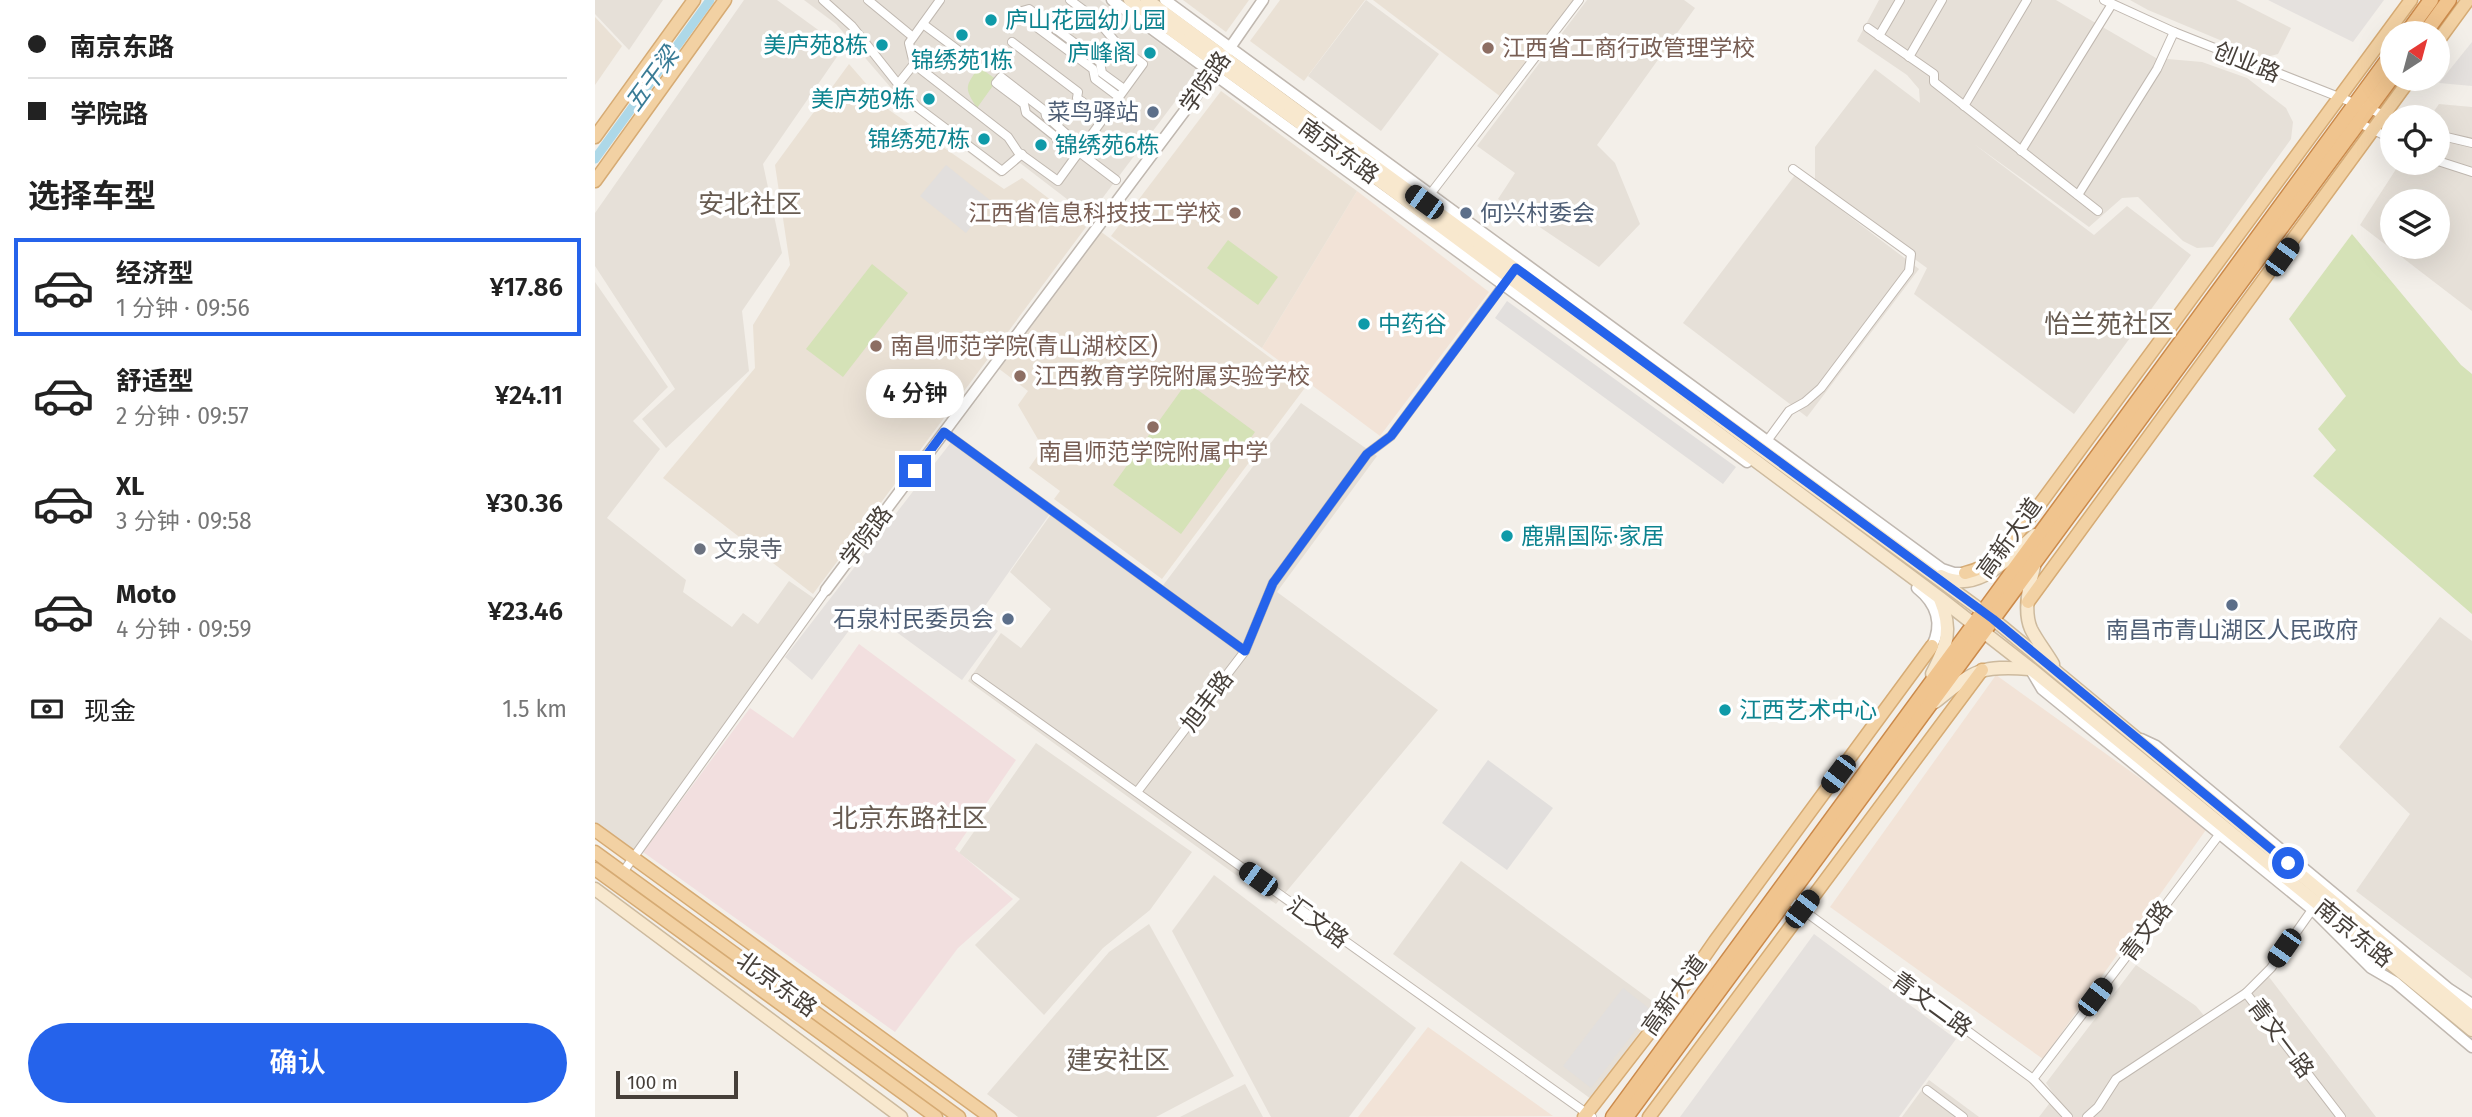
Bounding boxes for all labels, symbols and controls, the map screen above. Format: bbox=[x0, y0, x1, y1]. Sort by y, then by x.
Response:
place label: 庐山花园幼儿园 bbox=[1005, 6, 1166, 34]
marker: 庐山花园幼儿园 bbox=[983, 12, 999, 28]
north arrow bbox=[2380, 21, 2450, 91]
map controls bbox=[2380, 21, 2450, 259]
marker: 锦绣苑1栋 bbox=[954, 27, 970, 43]
place label: 美庐苑8栋 bbox=[763, 31, 868, 59]
text: 南京东路 bbox=[70, 32, 174, 63]
place label: 江西省工商行政管理学校 bbox=[1502, 34, 1755, 62]
street label: 创业路 bbox=[2210, 36, 2284, 88]
marker: 美庐苑8栋 bbox=[874, 37, 890, 53]
place label: 庐峰阁 bbox=[1067, 39, 1136, 67]
water label: 五干梁 bbox=[620, 40, 686, 116]
marker: 江西省工商行政管理学校 bbox=[1480, 40, 1496, 56]
marker: 庐峰阁 bbox=[1142, 45, 1158, 61]
place label: 锦绣苑1栋 bbox=[911, 46, 1013, 74]
street label: 学院路 bbox=[1174, 46, 1236, 118]
place label: 美庐苑9栋 bbox=[811, 85, 915, 113]
marker: 美庐苑9栋 bbox=[921, 91, 937, 107]
place label: 菜鸟驿站 bbox=[1047, 98, 1139, 126]
text: 学院路 bbox=[70, 99, 148, 130]
marker: 菜鸟驿站 bbox=[1145, 104, 1161, 120]
button: locate bbox=[2380, 105, 2450, 175]
street label: 南京东路 bbox=[1294, 113, 1384, 189]
place label: 锦绣苑7栋 bbox=[868, 125, 970, 153]
marker: 锦绣苑7栋 bbox=[976, 131, 992, 147]
place label: 锦绣苑6栋 bbox=[1055, 131, 1159, 159]
marker: 锦绣苑6栋 bbox=[1033, 137, 1049, 153]
text: 选择车型 bbox=[28, 177, 156, 215]
car bbox=[1401, 181, 1448, 223]
district label: 安北社区 bbox=[698, 189, 802, 220]
button: layers bbox=[2380, 189, 2450, 259]
place label: 江西省信息科技技工学校 bbox=[968, 199, 1221, 227]
place label: 何兴村委会 bbox=[1480, 199, 1595, 227]
marker: 江西省信息科技技工学校 bbox=[1227, 205, 1243, 221]
marker: 何兴村委会 bbox=[1458, 205, 1474, 221]
car bbox=[2262, 234, 2303, 280]
icon: car bbox=[32, 256, 95, 319]
text: 经济型 bbox=[116, 258, 194, 289]
text: ¥17.86 bbox=[490, 272, 563, 303]
text: 1 分钟 · 09:56 bbox=[116, 294, 250, 322]
district label: 怡兰苑社区 bbox=[2044, 309, 2174, 340]
place label: 中药谷 bbox=[1378, 310, 1447, 338]
marker: 中药谷 bbox=[1356, 316, 1372, 332]
place label: 南昌师范学院(青山湖校区) bbox=[890, 332, 1158, 360]
marker: 南昌师范学院(青山湖校区) bbox=[868, 338, 884, 354]
place label: 江西教育学院附属实验学校 bbox=[1034, 362, 1310, 390]
icon: car bbox=[32, 364, 95, 427]
text: 舒适型 bbox=[116, 366, 194, 397]
marker: 江西教育学院附属实验学校 bbox=[1012, 368, 1028, 384]
callout: 4 分钟 bbox=[866, 370, 964, 419]
text: 4 分钟 bbox=[883, 379, 947, 407]
text: ¥24.11 bbox=[495, 380, 563, 411]
text: 2 分钟 · 09:57 bbox=[116, 402, 249, 430]
marker: 南昌师范学院附属中学 bbox=[1145, 419, 1161, 435]
place label: 南昌师范学院附属中学 bbox=[1038, 438, 1268, 466]
route end bbox=[899, 455, 931, 487]
text: XL bbox=[116, 471, 144, 502]
icon: car bbox=[32, 472, 95, 535]
text: ¥30.36 bbox=[486, 488, 563, 519]
street label: 高新大道 bbox=[1971, 493, 2047, 583]
street label: 学院路 bbox=[834, 500, 898, 572]
text: 3 分钟 · 09:58 bbox=[116, 507, 252, 535]
place label: 鹿鼎国际·家居 bbox=[1521, 522, 1665, 550]
marker: 鹿鼎国际·家居 bbox=[1499, 528, 1515, 544]
place label: 文泉寺 bbox=[714, 535, 783, 563]
marker: 文泉寺 bbox=[692, 541, 708, 557]
text: Moto bbox=[116, 579, 176, 610]
icon: car bbox=[32, 580, 95, 643]
text: ¥23.46 bbox=[488, 596, 563, 627]
marker: 南昌市青山湖区人民政府 bbox=[2224, 597, 2240, 613]
place label: 石泉村民委员会 bbox=[833, 605, 994, 633]
marker: 石泉村民委员会 bbox=[1000, 611, 1016, 627]
text: 4 分钟 · 09:59 bbox=[116, 615, 252, 643]
place label: 南昌市青山湖区人民政府 bbox=[2106, 616, 2359, 644]
street label: 旭丰路 bbox=[1175, 665, 1239, 737]
icon: cash bbox=[28, 690, 66, 728]
text: 1.5 km bbox=[502, 695, 567, 723]
text: 现金 bbox=[84, 696, 136, 727]
place label: 江西艺术中心 bbox=[1739, 696, 1877, 724]
marker: 江西艺术中心 bbox=[1717, 702, 1733, 718]
car bbox=[1817, 751, 1860, 797]
district label: 北京东路社区 bbox=[832, 803, 988, 834]
route start bbox=[2272, 847, 2304, 879]
car bbox=[1235, 858, 1282, 900]
car bbox=[1781, 886, 1824, 932]
street label: 汇文路 bbox=[1282, 890, 1354, 954]
street label: 南京东路 bbox=[2309, 893, 2399, 973]
street label: 青文路 bbox=[2114, 895, 2178, 967]
car bbox=[2264, 925, 2305, 971]
street label: 北京东路 bbox=[732, 946, 822, 1022]
street label: 高新大道 bbox=[1636, 950, 1712, 1040]
street label: 青文二路 bbox=[1887, 966, 1977, 1042]
car bbox=[2074, 974, 2117, 1020]
street label: 青文一路 bbox=[2242, 993, 2320, 1083]
button: 确认 bbox=[28, 1023, 567, 1103]
district label: 建安社区 bbox=[1066, 1045, 1170, 1076]
scale bar bbox=[616, 1068, 739, 1100]
text: 100 m bbox=[627, 1071, 678, 1094]

